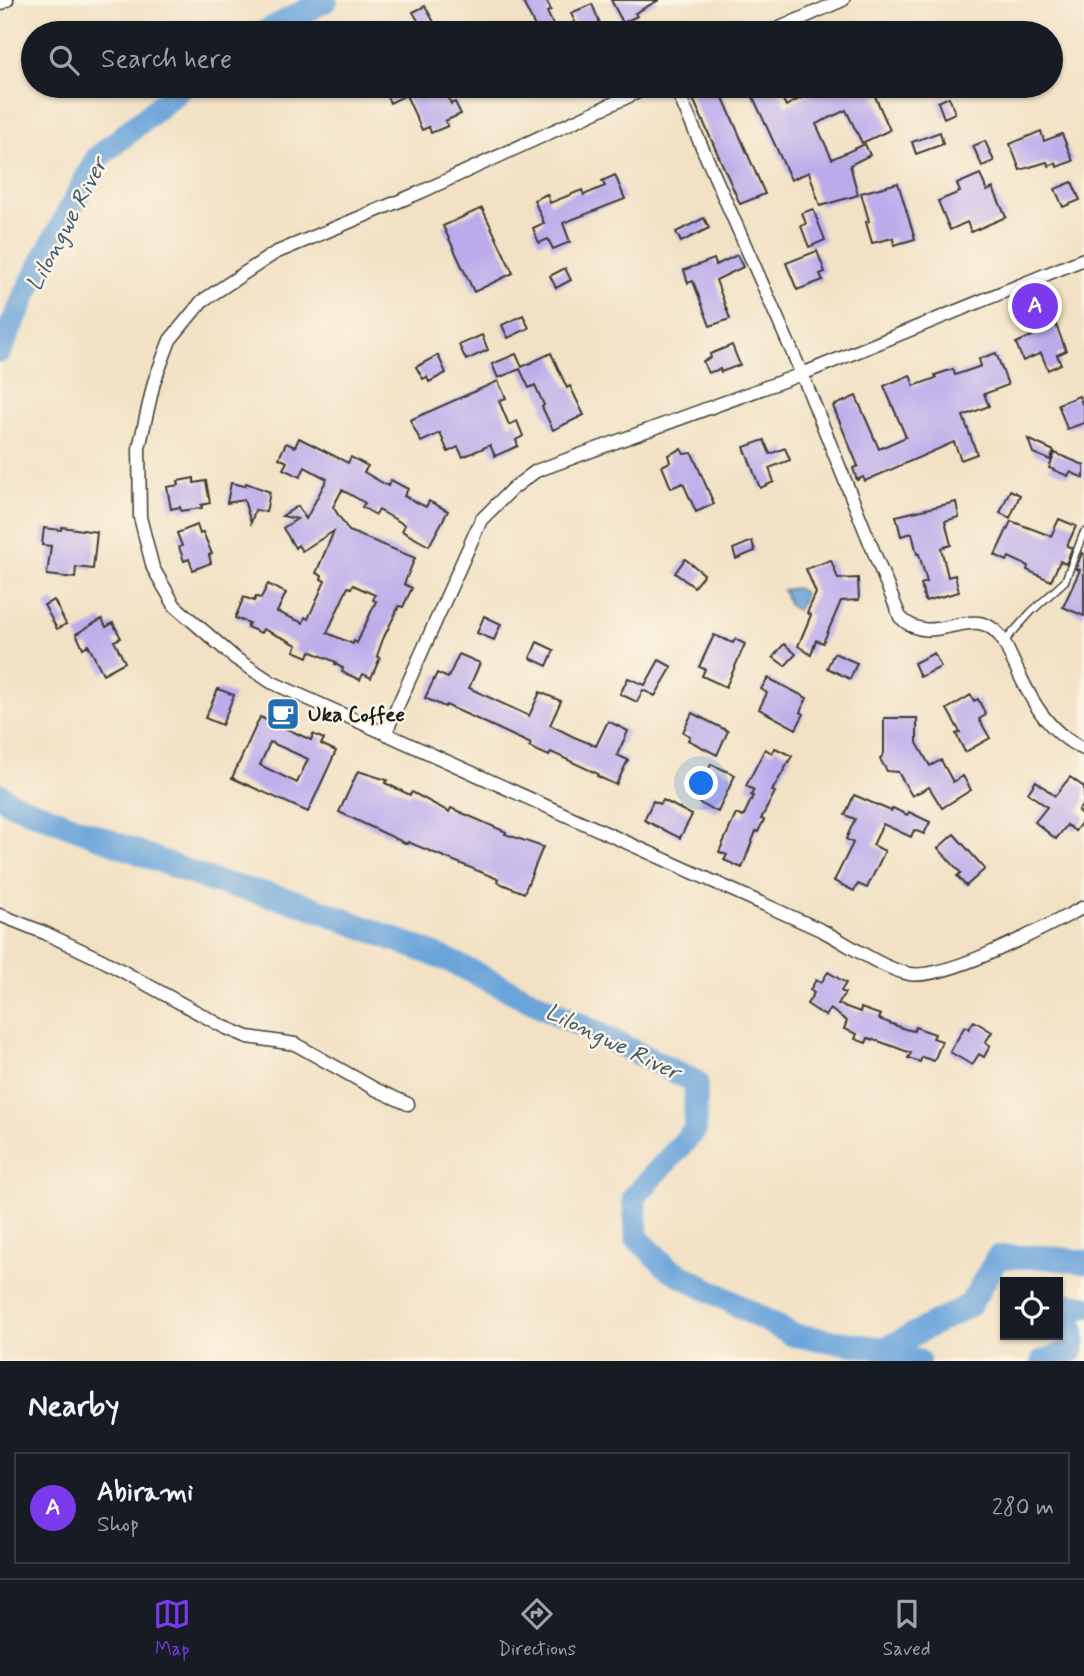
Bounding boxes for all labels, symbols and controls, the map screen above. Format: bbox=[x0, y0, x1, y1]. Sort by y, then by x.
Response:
search box bbox=[21, 21, 1063, 98]
icon: search bbox=[45, 41, 83, 79]
text: Search here bbox=[101, 43, 232, 77]
water label: Lilongwe River bbox=[20, 150, 117, 296]
pin: A bbox=[1012, 280, 1058, 332]
cafe icon: Uka Coffee bbox=[264, 695, 302, 733]
place label: Uka Coffee bbox=[308, 701, 405, 729]
your location bbox=[684, 766, 718, 800]
water label: Lilongwe River bbox=[540, 997, 687, 1090]
map controls bbox=[1000, 1277, 1063, 1340]
button: locate bbox=[1000, 1277, 1063, 1340]
text: Nearby bbox=[28, 1387, 119, 1426]
text: Abirami bbox=[97, 1476, 193, 1510]
text: A bbox=[45, 1493, 61, 1523]
text: 280 m bbox=[992, 1493, 1054, 1523]
text: Shop bbox=[97, 1510, 139, 1540]
tab: Map bbox=[153, 1595, 191, 1662]
tab: Directions bbox=[498, 1595, 576, 1662]
tab: Saved bbox=[883, 1595, 931, 1662]

